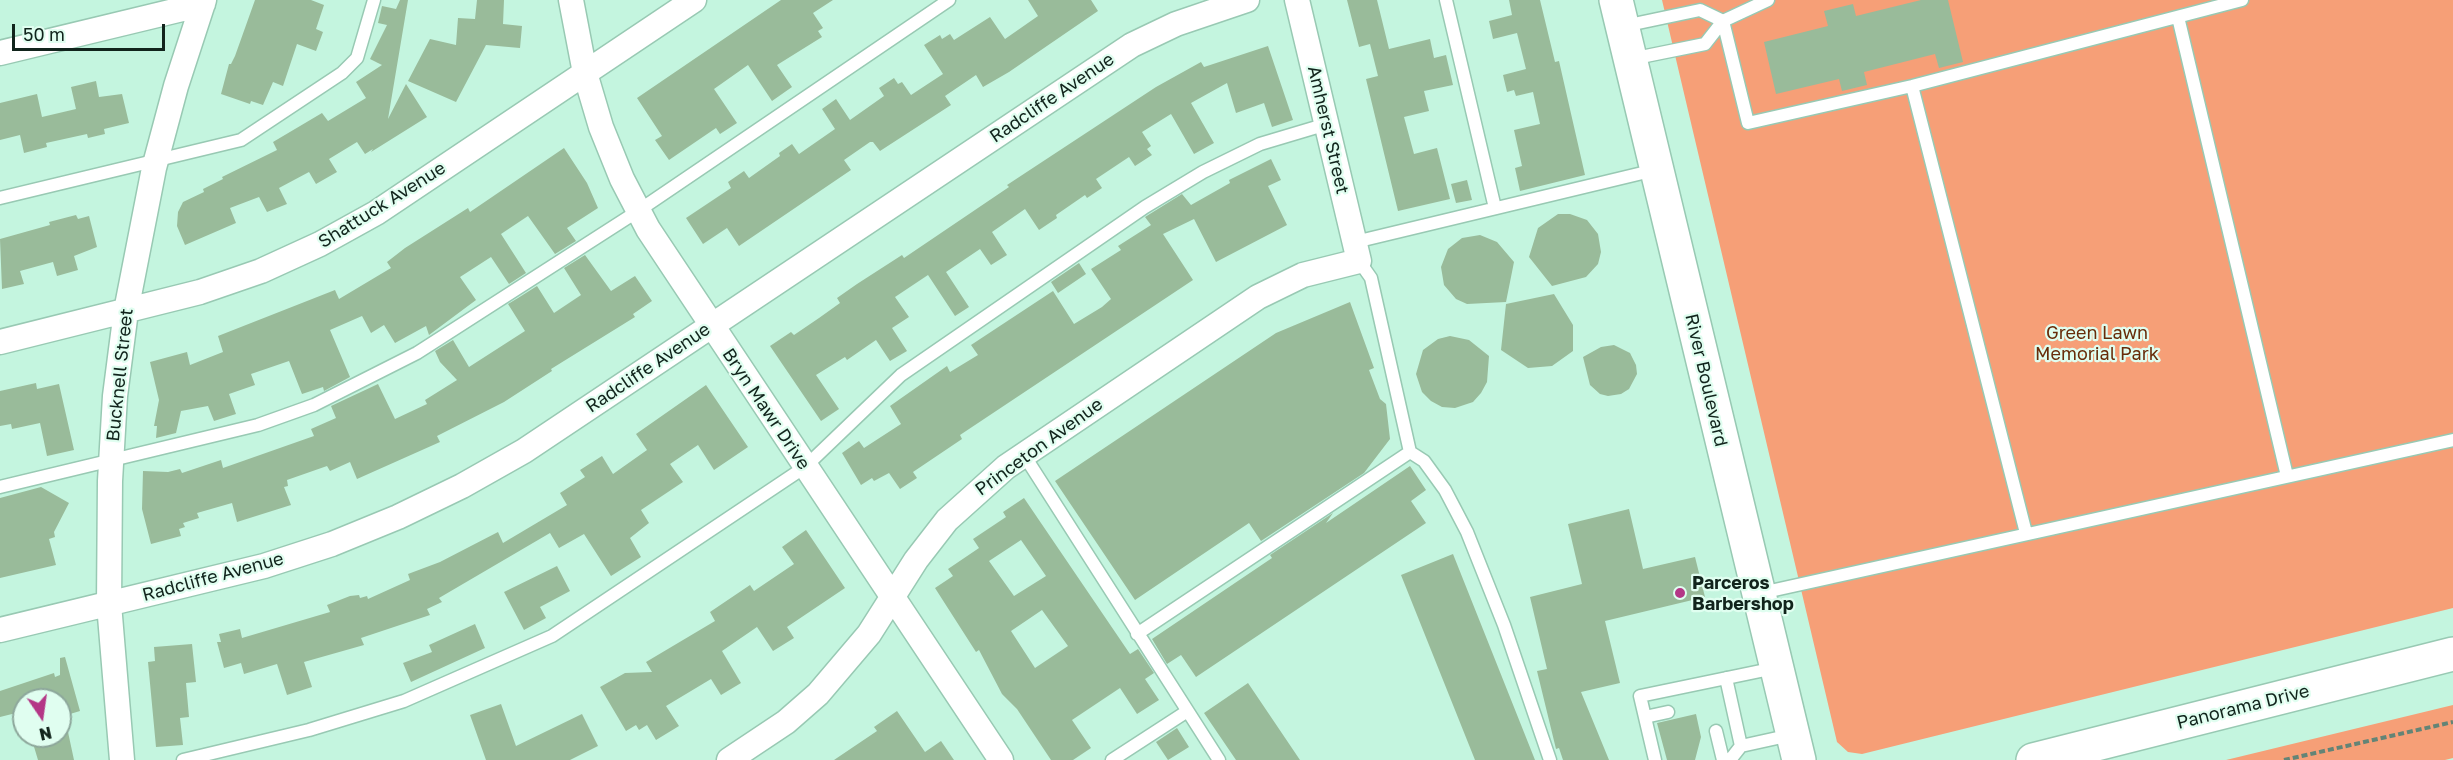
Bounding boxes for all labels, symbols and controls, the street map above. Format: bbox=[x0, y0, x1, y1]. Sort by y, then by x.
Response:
scale bar bbox=[15, 12, 168, 50]
text: 50 m bbox=[23, 23, 65, 45]
street label: Radcliffe Avenue bbox=[986, 48, 1118, 148]
street label: Amherst Street bbox=[1303, 64, 1353, 196]
street label: Shattuck Avenue bbox=[314, 157, 450, 253]
street label: Bucknell Street bbox=[102, 307, 138, 443]
street label: River Boulevard bbox=[1680, 311, 1732, 449]
street label: Radcliffe Avenue bbox=[582, 318, 714, 418]
park label: Green Lawn Memorial Park bbox=[2035, 322, 2159, 364]
street label: Bryn Mawr Drive bbox=[717, 344, 815, 474]
street label: Princeton Avenue bbox=[971, 394, 1107, 500]
street label: Radcliffe Avenue bbox=[140, 548, 286, 606]
place label: Parceros Barbershop bbox=[1692, 572, 1794, 614]
marker: Parceros Barbershop bbox=[1673, 586, 1687, 600]
street label: Panorama Drive bbox=[2174, 680, 2312, 734]
north arrow bbox=[12, 688, 72, 748]
text: N bbox=[37, 722, 54, 745]

